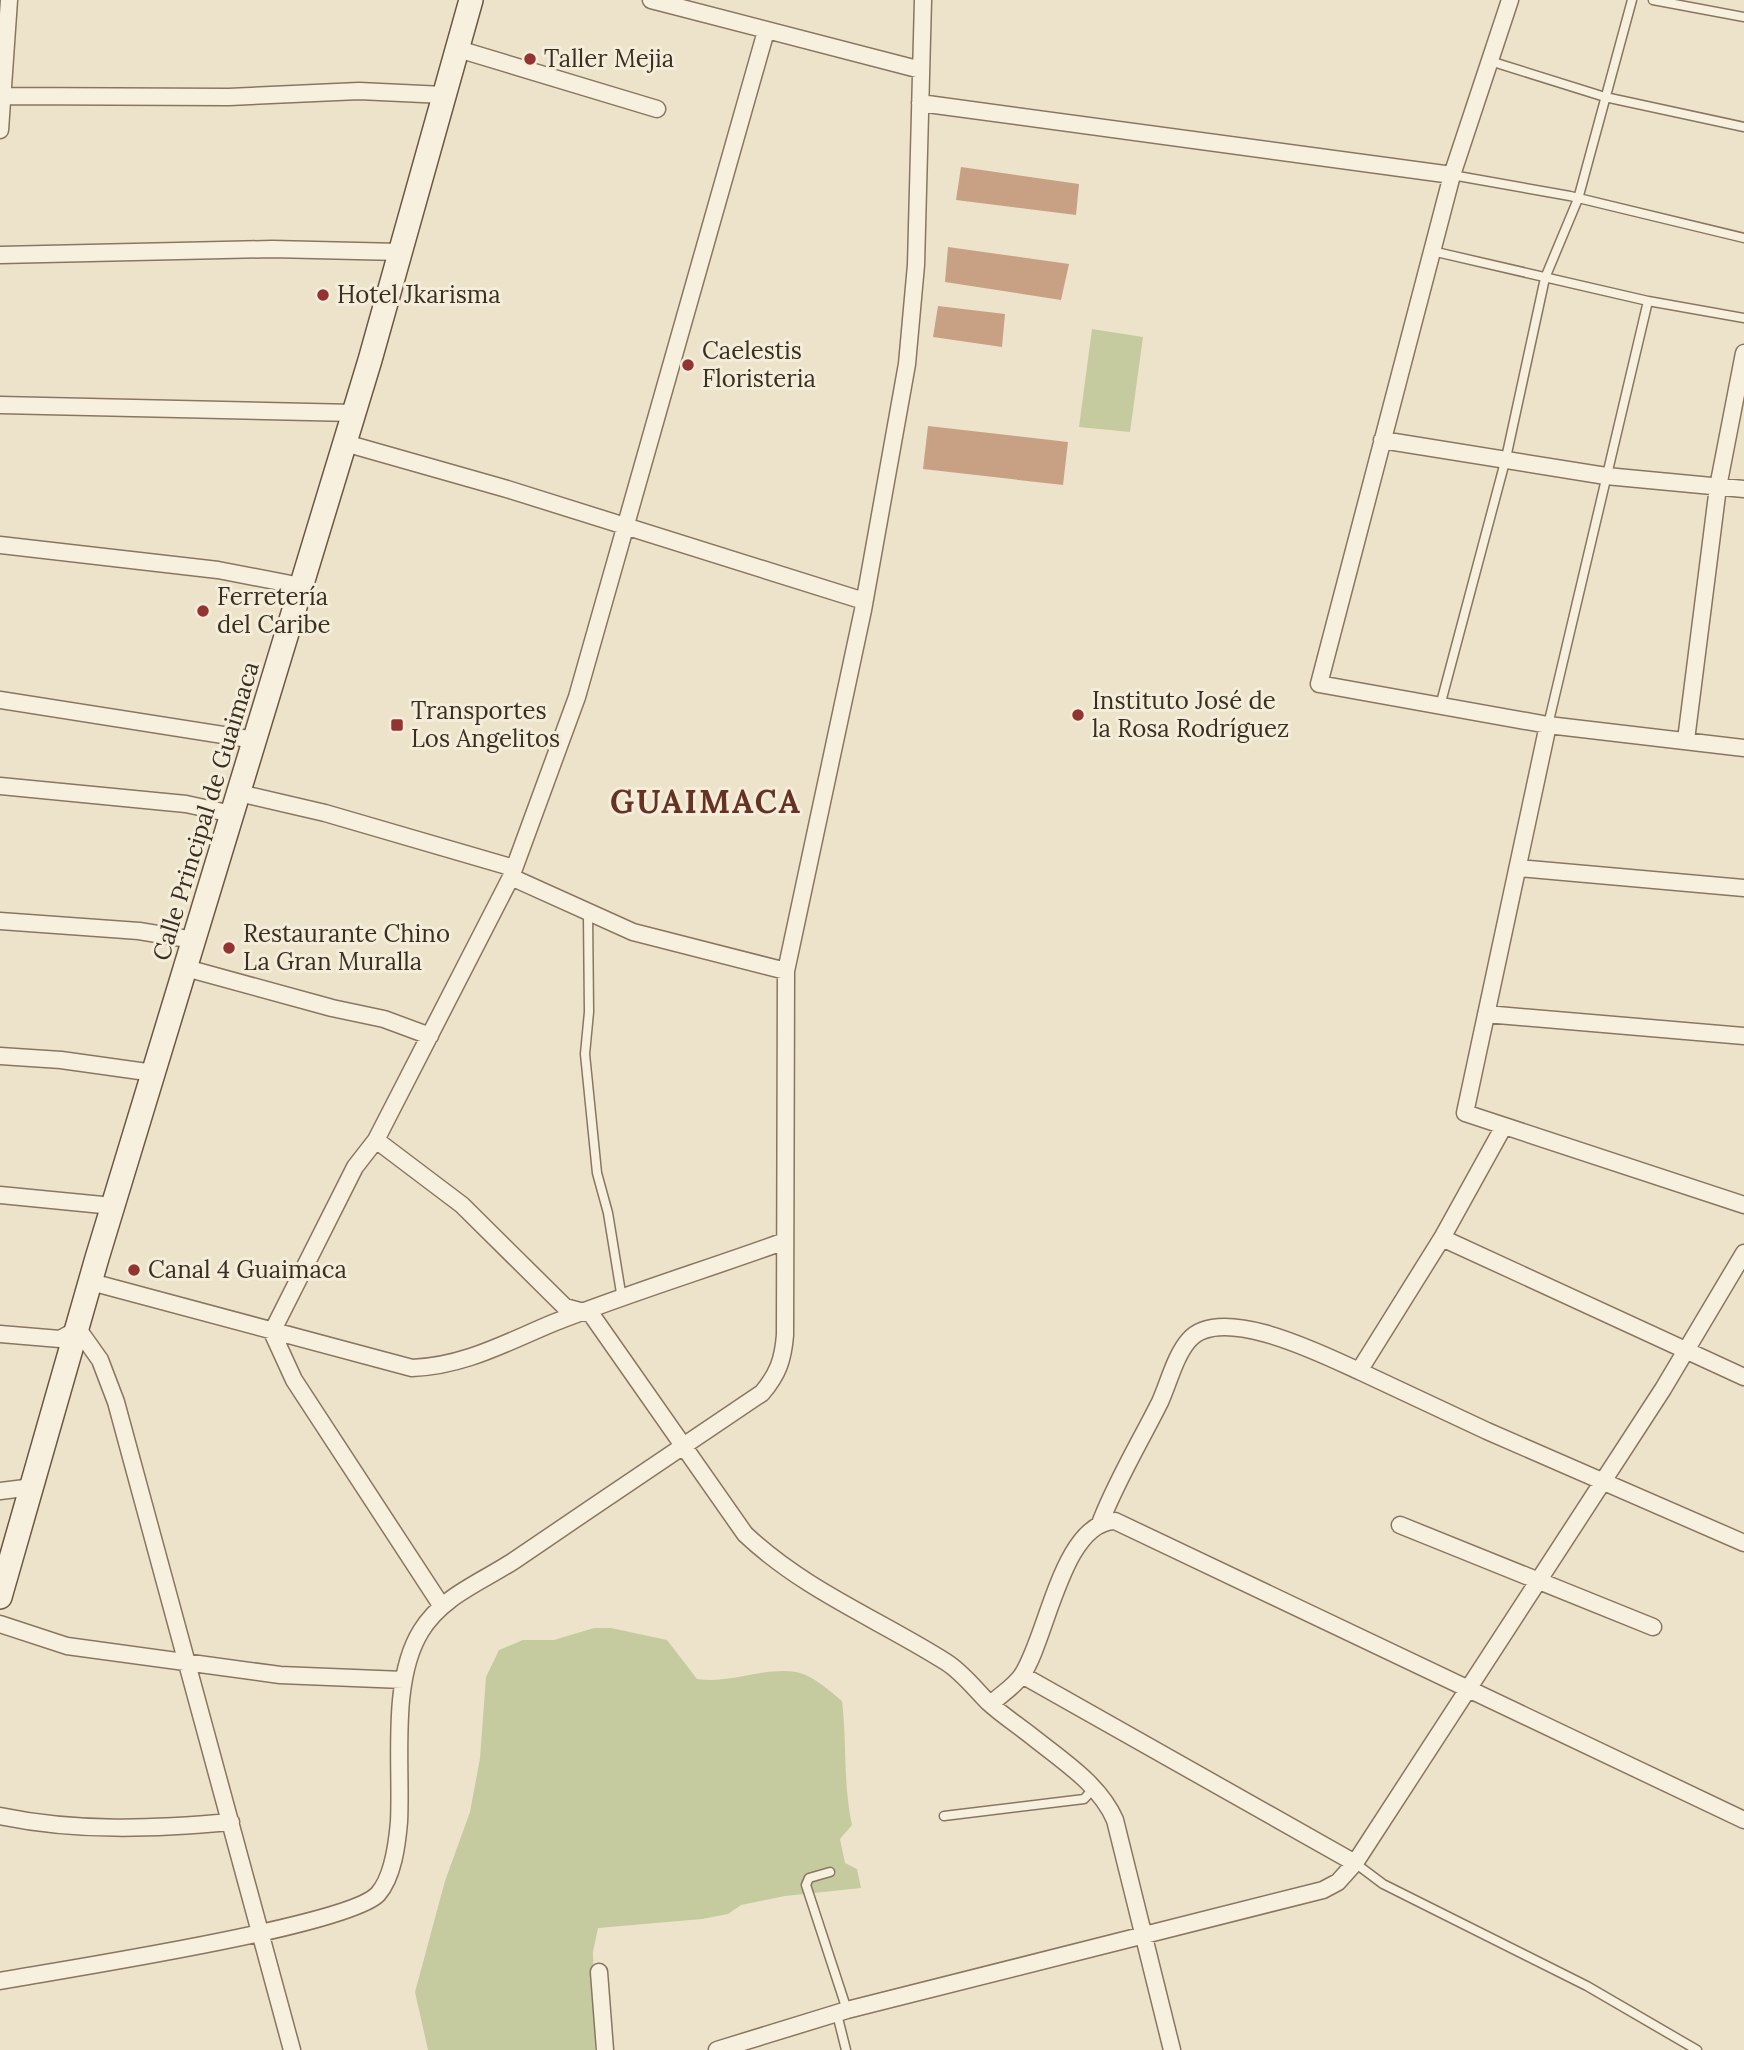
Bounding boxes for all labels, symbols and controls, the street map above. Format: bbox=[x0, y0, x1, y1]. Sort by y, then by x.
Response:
place label: Taller Mejia bbox=[544, 43, 674, 74]
marker: Taller Mejia bbox=[522, 51, 538, 67]
place label: Hotel Jkarisma bbox=[337, 279, 501, 310]
marker: Hotel Jkarisma bbox=[315, 287, 331, 303]
place label: Caelestis Floristeria bbox=[702, 335, 816, 394]
marker: Caelestis Floristeria bbox=[680, 357, 696, 373]
place label: Ferretería del Caribe bbox=[217, 581, 330, 640]
marker: Ferretería del Caribe bbox=[195, 603, 211, 619]
street label: Calle Principal de Guaimaca bbox=[145, 658, 266, 964]
place label: Instituto José de la Rosa Rodríguez bbox=[1092, 685, 1289, 744]
place label: Transportes Los Angelitos bbox=[411, 695, 560, 754]
marker: Instituto José de la Rosa Rodríguez bbox=[1070, 707, 1086, 723]
marker: Transportes Los Angelitos bbox=[389, 717, 405, 733]
district label: GUAIMACA bbox=[610, 781, 802, 822]
place label: Restaurante Chino La Gran Muralla bbox=[243, 918, 450, 977]
marker: Restaurante Chino La Gran Muralla bbox=[221, 940, 237, 956]
place label: Canal 4 Guaimaca bbox=[148, 1254, 347, 1285]
marker: Canal 4 Guaimaca bbox=[126, 1262, 142, 1278]

